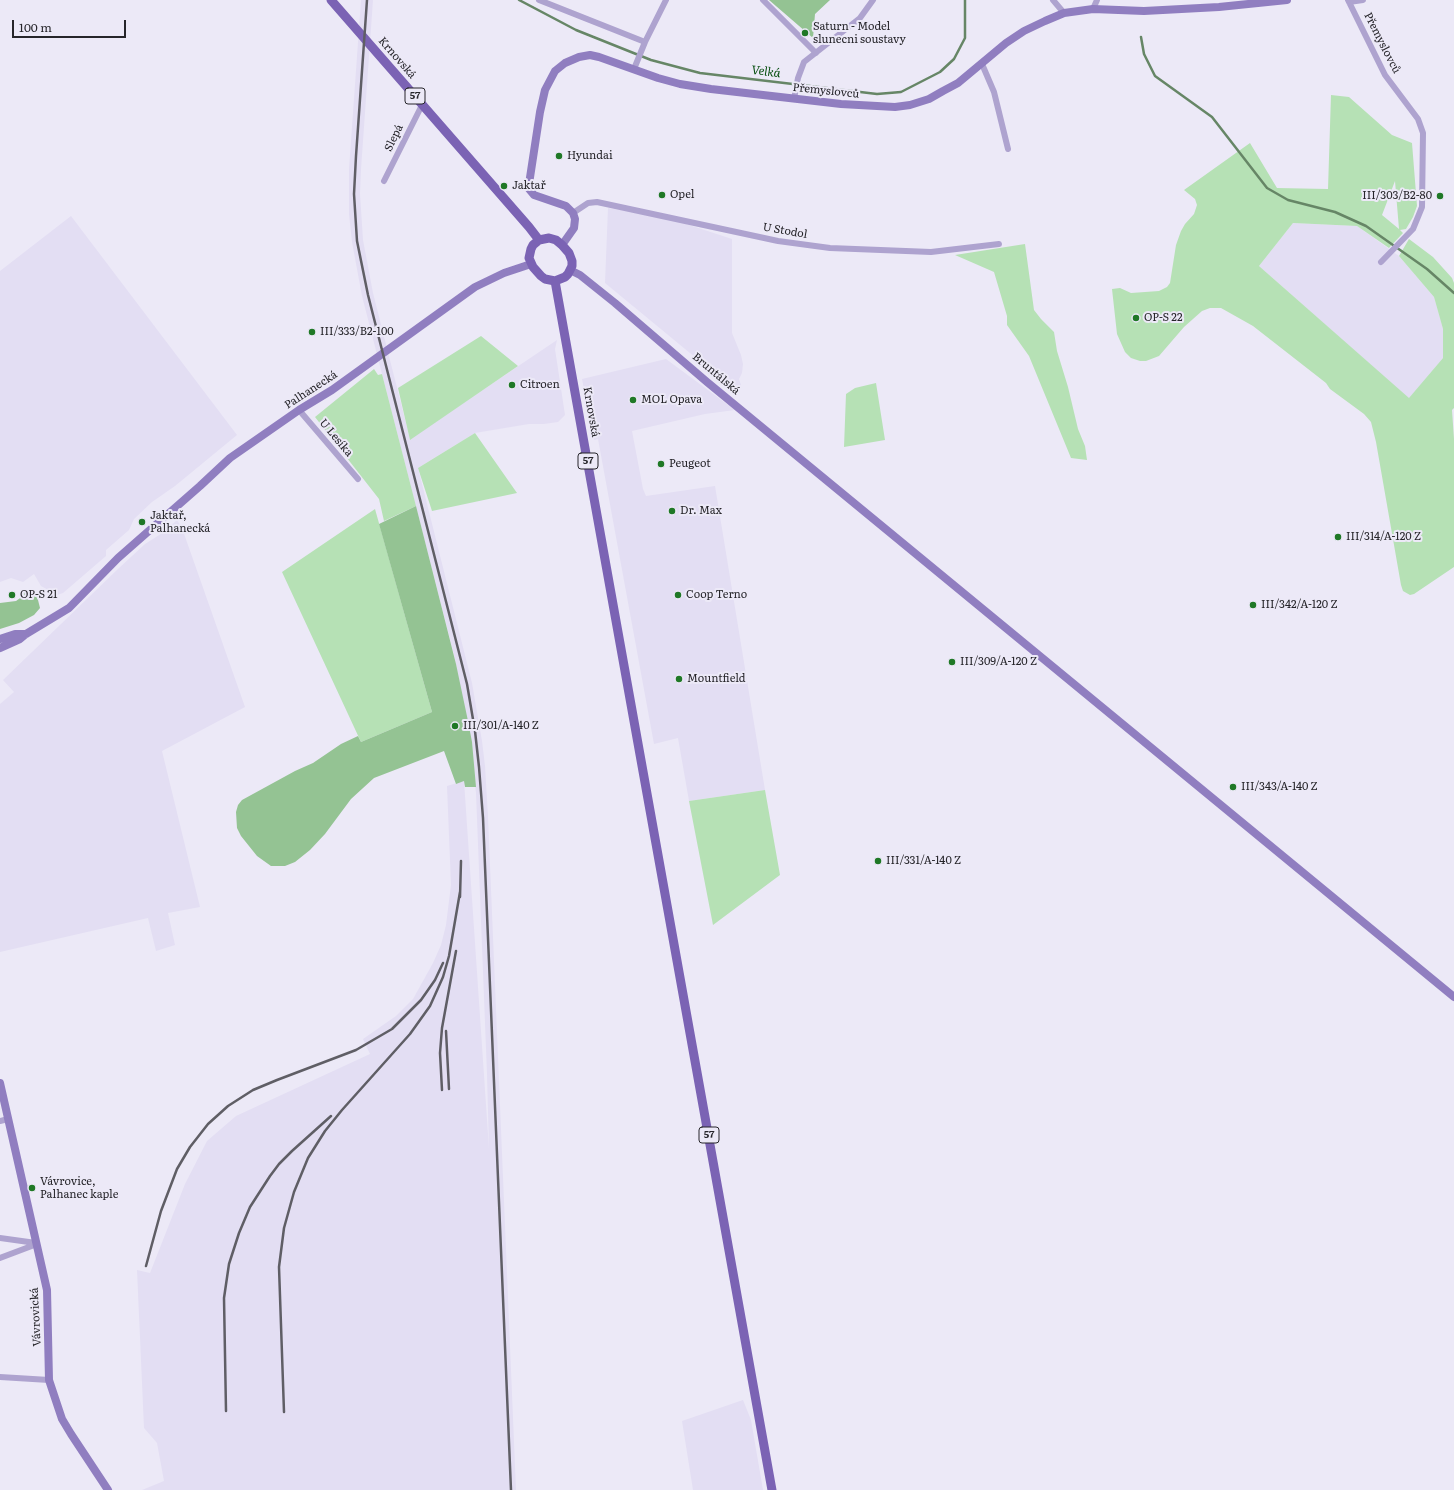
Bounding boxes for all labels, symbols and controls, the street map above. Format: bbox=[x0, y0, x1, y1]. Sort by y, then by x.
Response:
street label: Přemyslovců bbox=[1361, 10, 1403, 76]
scale bar bbox=[14, 12, 128, 38]
text: 100 m bbox=[19, 18, 52, 36]
place label: Saturn - Model slunecni soustavy bbox=[813, 20, 906, 46]
marker: Saturn - Model slunecni soustavy bbox=[800, 28, 810, 38]
street label: Krnovská bbox=[375, 34, 419, 82]
water label: Velká bbox=[751, 63, 781, 81]
street label: Přemyslovců bbox=[792, 81, 860, 101]
road number: 57 bbox=[405, 88, 425, 104]
street label: Slepá bbox=[382, 122, 406, 154]
place label: Hyundai bbox=[567, 149, 613, 163]
marker: Hyundai bbox=[554, 151, 564, 161]
place label: Jaktař bbox=[512, 179, 546, 193]
marker: Jaktař bbox=[499, 181, 509, 191]
place label: Opel bbox=[670, 188, 694, 202]
place label: III/303/B2-80 bbox=[1362, 189, 1432, 203]
marker: Opel bbox=[657, 190, 667, 200]
marker: III/303/B2-80 bbox=[1435, 191, 1445, 201]
street label: U Stodol bbox=[762, 221, 808, 241]
place label: OP-S 22 bbox=[1144, 311, 1182, 325]
marker: OP-S 22 bbox=[1131, 313, 1141, 323]
place label: III/333/B2-100 bbox=[320, 325, 394, 339]
marker: III/333/B2-100 bbox=[307, 327, 317, 337]
street label: Bruntálská bbox=[690, 350, 742, 398]
street label: Palhanecká bbox=[282, 368, 340, 412]
place label: Citroen bbox=[520, 378, 560, 392]
marker: Citroen bbox=[507, 380, 517, 390]
street label: Krnovská bbox=[580, 386, 602, 438]
place label: MOL Opava bbox=[641, 393, 702, 407]
marker: MOL Opava bbox=[628, 395, 638, 405]
street label: U Lesíka bbox=[317, 417, 355, 459]
road number: 57 bbox=[578, 453, 598, 469]
place label: Peugeot bbox=[669, 457, 711, 471]
marker: Peugeot bbox=[656, 459, 666, 469]
place label: Dr. Max bbox=[680, 504, 722, 518]
marker: Dr. Max bbox=[667, 506, 677, 516]
place label: Jaktař, Palhanecká bbox=[150, 509, 210, 535]
marker: Jaktař, Palhanecká bbox=[137, 517, 147, 527]
place label: III/314/A-120 Z bbox=[1346, 530, 1421, 544]
marker: III/314/A-120 Z bbox=[1333, 532, 1343, 542]
place label: OP-S 21 bbox=[20, 588, 57, 602]
place label: Coop Terno bbox=[686, 588, 747, 602]
marker: OP-S 21 bbox=[7, 590, 17, 600]
marker: Coop Terno bbox=[673, 590, 683, 600]
place label: III/342/A-120 Z bbox=[1261, 598, 1338, 612]
marker: III/342/A-120 Z bbox=[1248, 600, 1258, 610]
place label: III/309/A-120 Z bbox=[960, 655, 1037, 669]
marker: III/309/A-120 Z bbox=[947, 657, 957, 667]
place label: Mountfield bbox=[687, 672, 745, 686]
marker: Mountfield bbox=[674, 674, 684, 684]
place label: III/301/A-140 Z bbox=[463, 719, 539, 733]
marker: III/301/A-140 Z bbox=[450, 721, 460, 731]
place label: III/343/A-140 Z bbox=[1241, 780, 1318, 794]
marker: III/343/A-140 Z bbox=[1228, 782, 1238, 792]
place label: III/331/A-140 Z bbox=[886, 854, 961, 868]
marker: III/331/A-140 Z bbox=[873, 856, 883, 866]
road number: 57 bbox=[699, 1127, 719, 1143]
place label: Vávrovice, Palhanec kaple bbox=[40, 1175, 118, 1201]
marker: Vávrovice, Palhanec kaple bbox=[27, 1183, 37, 1193]
street label: Vávrovická bbox=[28, 1287, 44, 1347]

